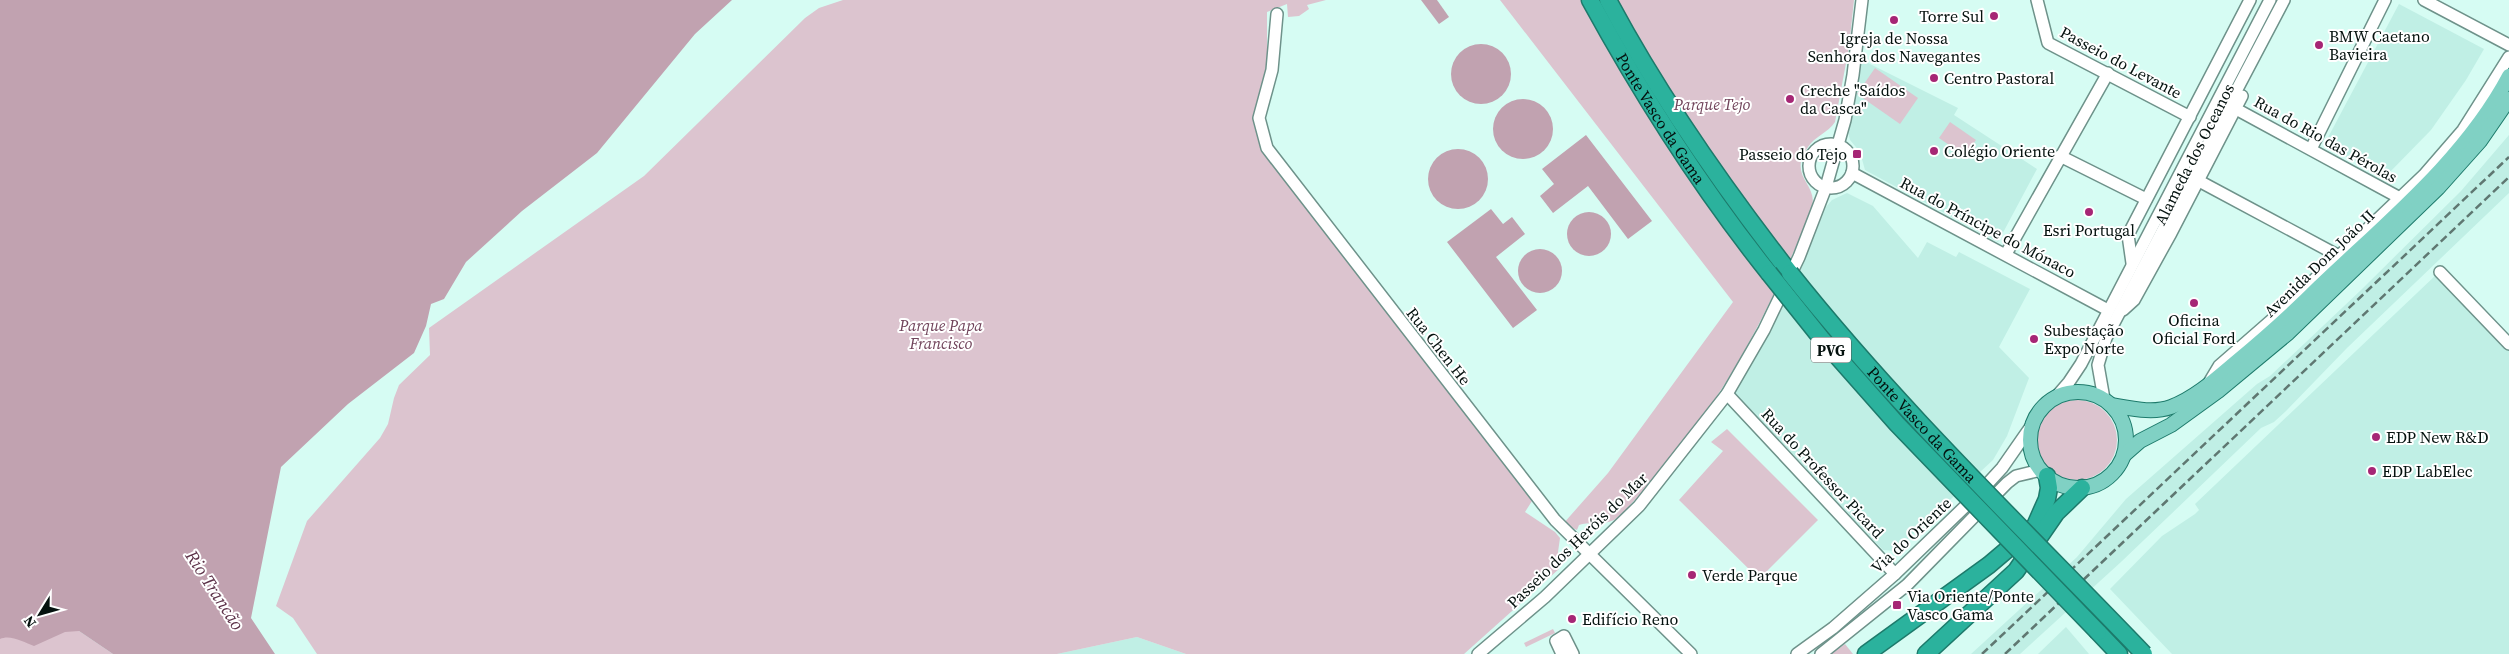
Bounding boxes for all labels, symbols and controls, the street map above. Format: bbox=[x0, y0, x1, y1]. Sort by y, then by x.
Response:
place label: Torre Sul bbox=[1919, 5, 1984, 27]
marker: Torre Sul bbox=[1988, 10, 2000, 22]
marker: Igreja de Nossa Senhora dos Navegantes bbox=[1888, 14, 1900, 26]
street label: Passeio do Levante bbox=[2056, 21, 2186, 103]
place label: BMW Caetano Bavieira bbox=[2329, 25, 2430, 65]
place label: Igreja de Nossa Senhora dos Navegantes bbox=[1808, 27, 1980, 67]
marker: BMW Caetano Bavieira bbox=[2313, 39, 2325, 51]
street label: Ponte Vasco da Gama bbox=[1611, 49, 1711, 189]
place label: Centro Pastoral bbox=[1944, 67, 2054, 89]
marker: Centro Pastoral bbox=[1928, 72, 1940, 84]
place label: Creche "Saídos da Casca" bbox=[1800, 79, 1905, 119]
street label: Alameda dos Oceanos bbox=[2149, 80, 2239, 228]
street label: Rua do Rio das Pérolas bbox=[2250, 90, 2402, 188]
park label: Parque Tejo bbox=[1673, 93, 1751, 115]
marker: Creche "Saídos da Casca" bbox=[1784, 93, 1796, 105]
place label: Colégio Oriente bbox=[1944, 140, 2055, 162]
place label: Passeio do Tejo bbox=[1739, 143, 1847, 165]
marker: Colégio Oriente bbox=[1928, 145, 1940, 157]
marker: Passeio do Tejo bbox=[1851, 148, 1863, 160]
street label: Rua do Príncipe do Mónaco bbox=[1896, 171, 2080, 283]
street label: Avenida Dom João II bbox=[2259, 204, 2379, 322]
marker: Esri Portugal bbox=[2083, 206, 2095, 218]
place label: Esri Portugal bbox=[2043, 219, 2135, 241]
marker: Oficina Oficial Ford bbox=[2188, 297, 2200, 309]
street label: Rua Chen He bbox=[1402, 303, 1476, 389]
place label: Oficina Oficial Ford bbox=[2152, 309, 2236, 349]
park label: Parque Papa Francisco bbox=[898, 314, 983, 354]
place label: Subestação Expo Norte bbox=[2044, 319, 2124, 359]
marker: Subestação Expo Norte bbox=[2028, 333, 2040, 345]
road number: PVG bbox=[1811, 338, 1851, 362]
street label: Ponte Vasco da Gama bbox=[1863, 361, 1983, 488]
street label: Rua do Professor Picard bbox=[1757, 403, 1889, 543]
place label: EDP New R&D bbox=[2386, 426, 2489, 448]
marker: EDP New R&D bbox=[2370, 431, 2382, 443]
place label: EDP LabElec bbox=[2382, 460, 2473, 482]
marker: EDP LabElec bbox=[2366, 465, 2378, 477]
street label: Passeio dos Heróis do Mar bbox=[1502, 467, 1652, 613]
street label: Via do Oriente bbox=[1866, 492, 1956, 578]
water label: Rio Trancão bbox=[179, 544, 250, 635]
place label: Verde Parque bbox=[1702, 564, 1798, 586]
marker: Verde Parque bbox=[1686, 569, 1698, 581]
place label: Via Oriente/Ponte Vasco Gama bbox=[1907, 585, 2034, 625]
north arrow bbox=[15, 589, 65, 639]
marker: Via Oriente/Ponte Vasco Gama bbox=[1891, 599, 1903, 611]
place label: Edifício Reno bbox=[1582, 608, 1679, 630]
text: N bbox=[19, 612, 41, 632]
marker: Edifício Reno bbox=[1566, 613, 1578, 625]

